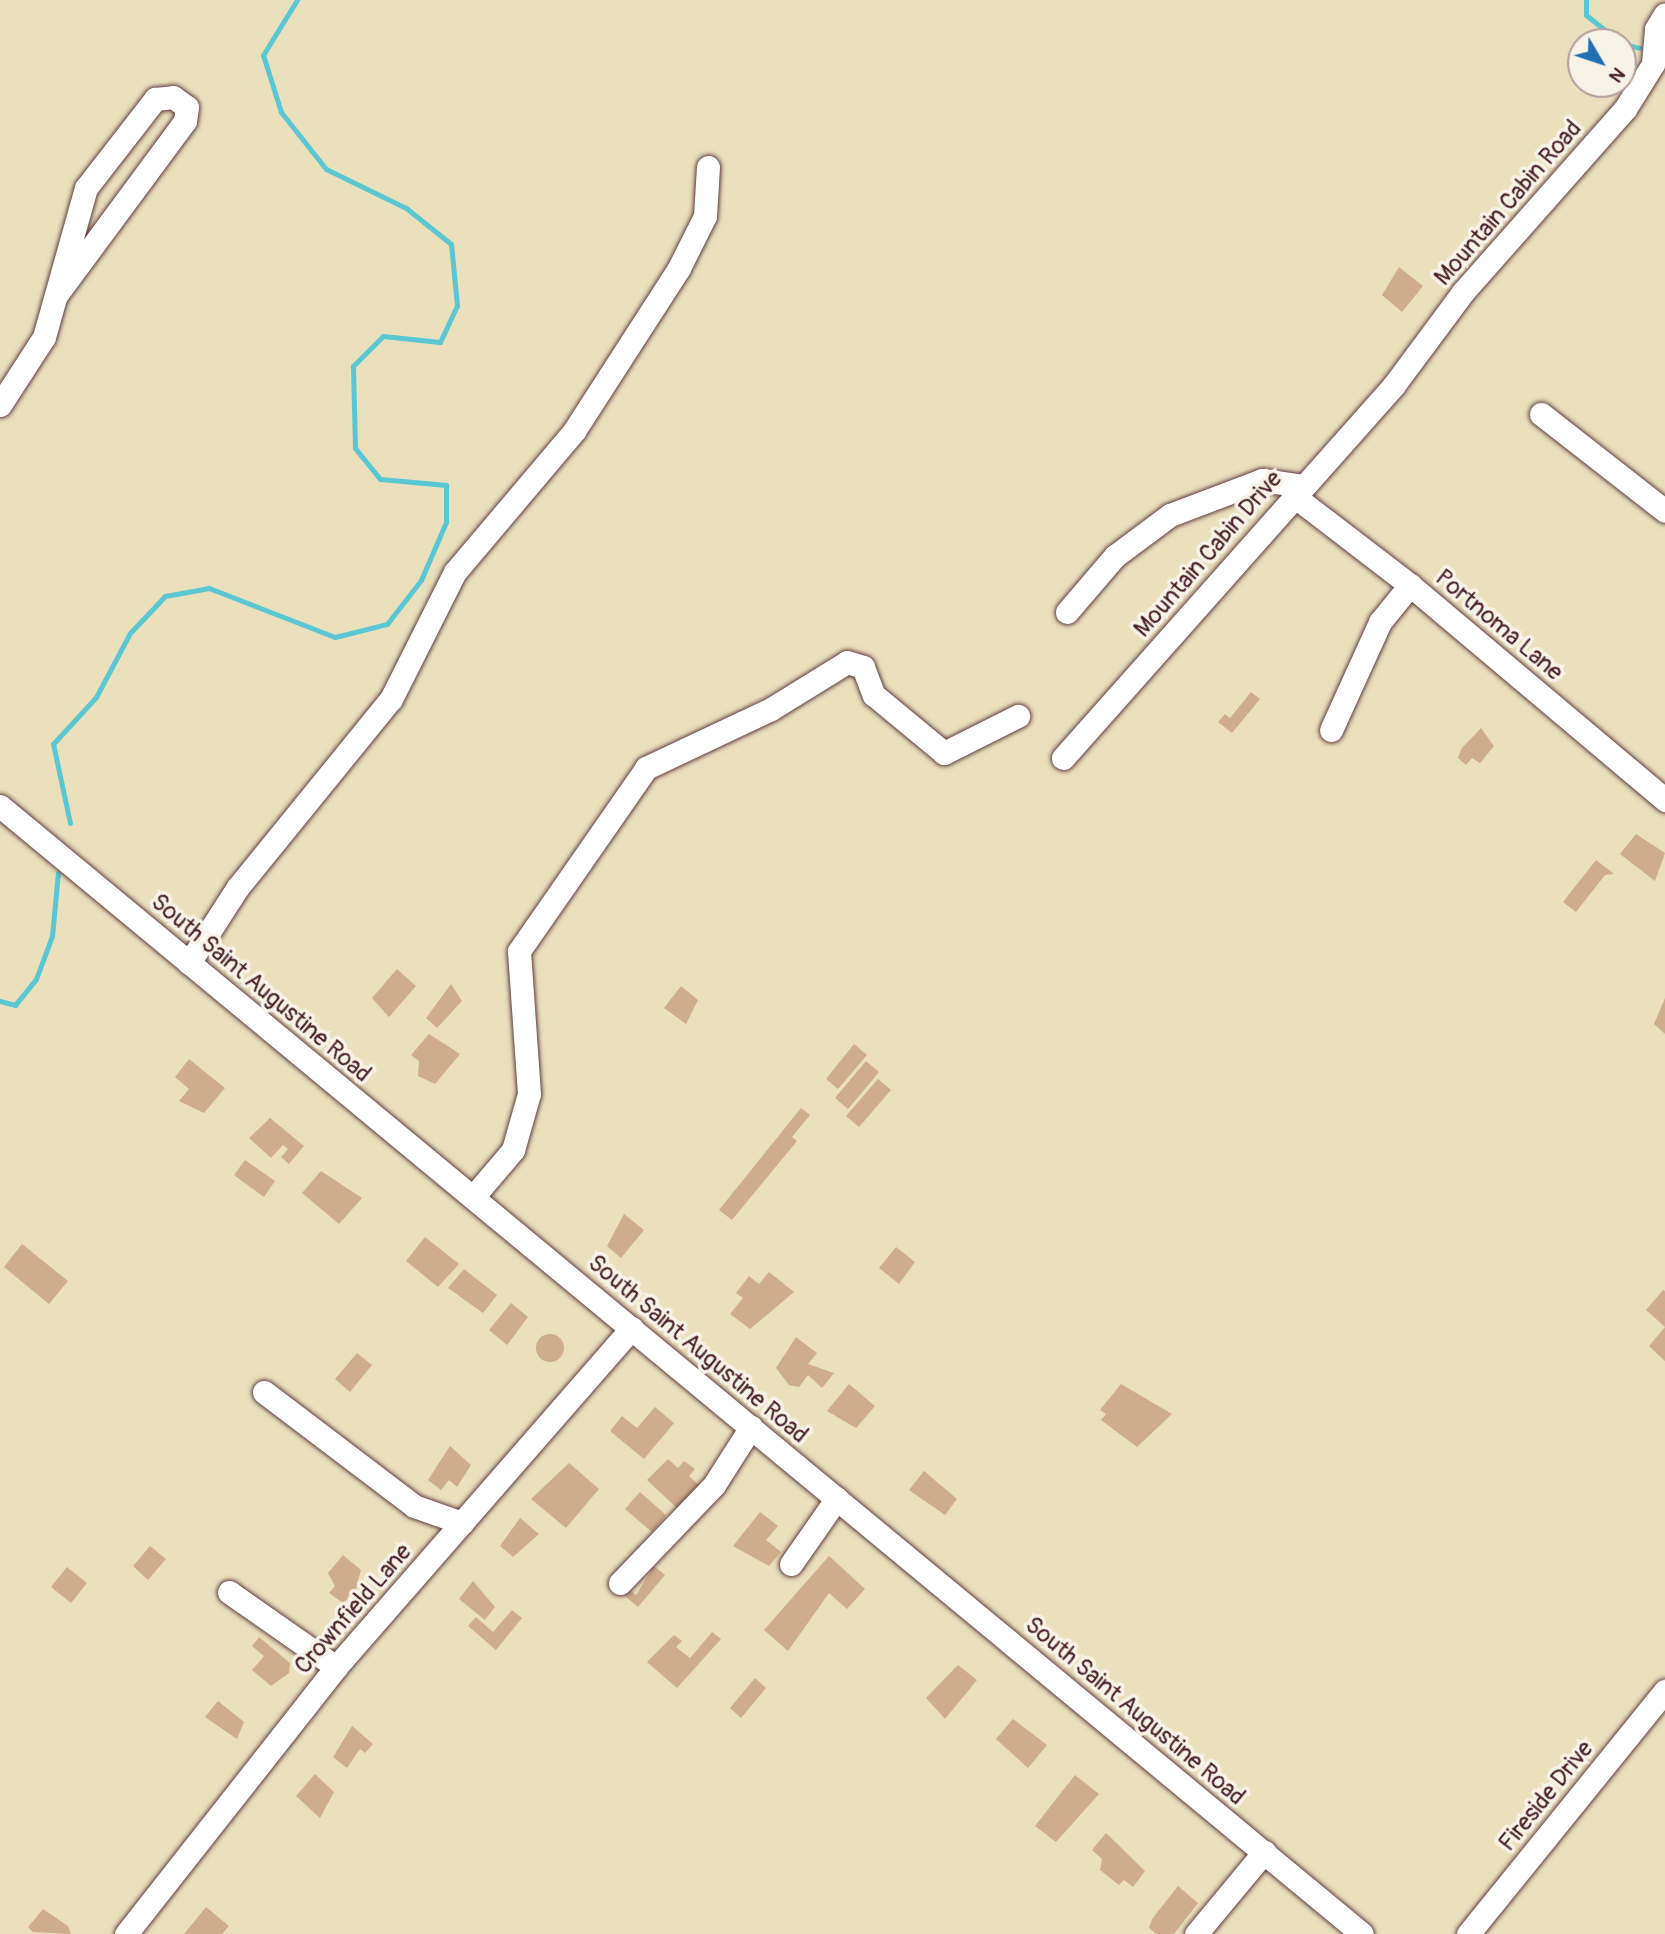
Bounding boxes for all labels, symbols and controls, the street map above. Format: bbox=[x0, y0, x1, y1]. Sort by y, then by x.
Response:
north arrow bbox=[1567, 28, 1637, 98]
text: N bbox=[1603, 62, 1630, 87]
street label: Mountain Cabin Road bbox=[1428, 114, 1588, 292]
street label: Mountain Cabin Drive bbox=[1128, 465, 1288, 643]
street label: Portnoma Lane bbox=[1429, 563, 1569, 687]
street label: South Saint Augustine Road bbox=[145, 888, 377, 1088]
street label: South Saint Augustine Road bbox=[582, 1249, 814, 1449]
street label: Crownfield Lane bbox=[289, 1538, 417, 1680]
street label: South Saint Augustine Road bbox=[1019, 1611, 1251, 1811]
street label: Fireside Drive bbox=[1493, 1735, 1599, 1857]

